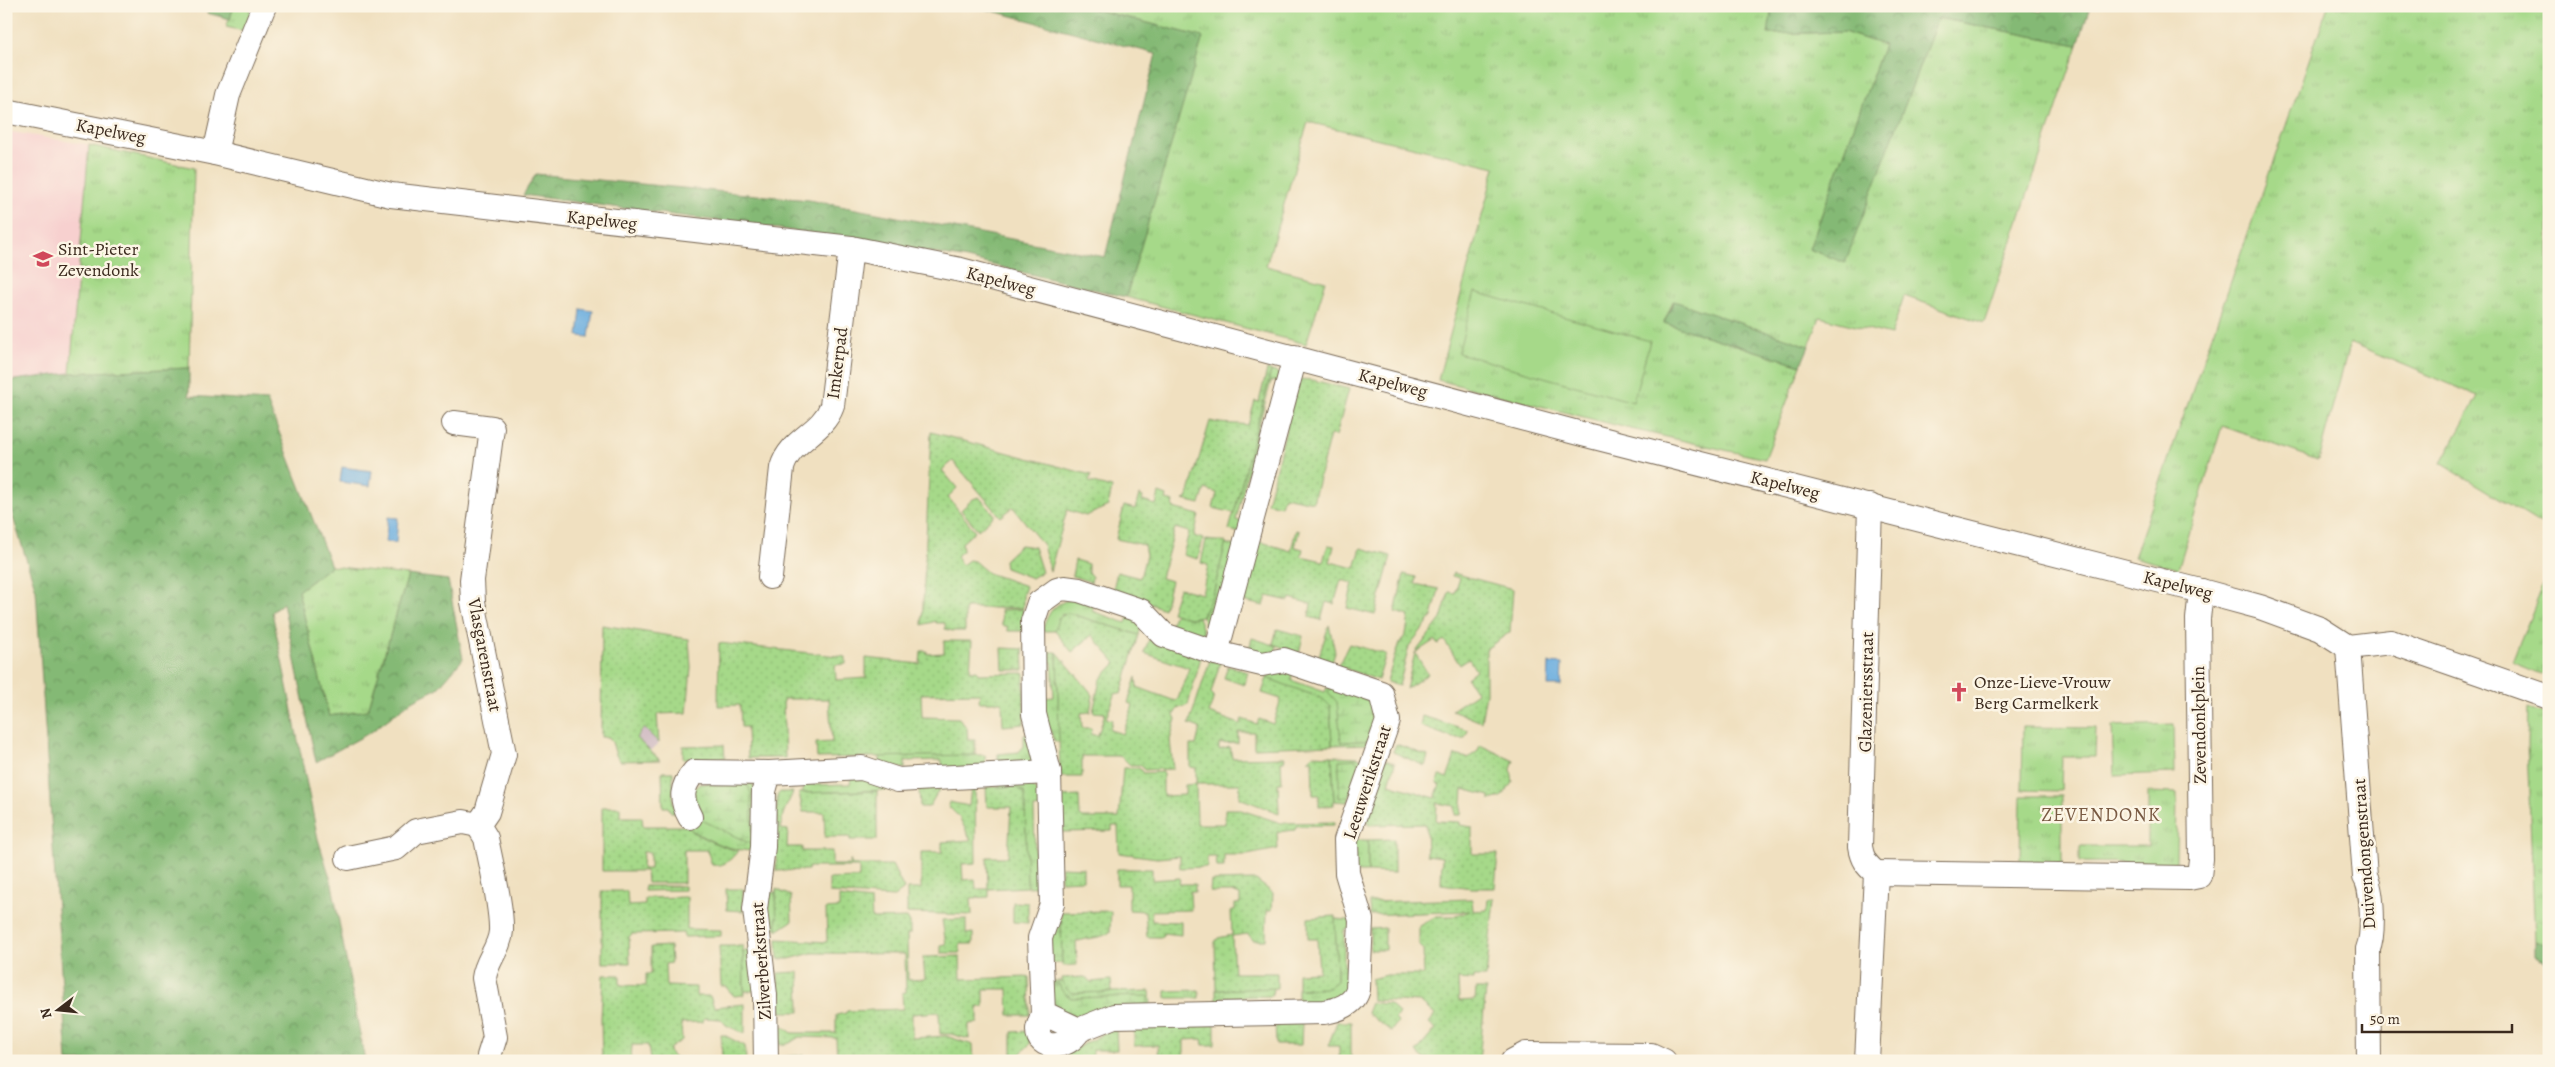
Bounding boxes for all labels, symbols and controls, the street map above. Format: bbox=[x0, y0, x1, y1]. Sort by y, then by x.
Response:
street label: Kapelweg bbox=[74, 112, 148, 150]
street label: Kapelweg bbox=[566, 204, 638, 236]
place label: Sint-Pieter Zevendonk bbox=[58, 237, 139, 282]
school or university icon: Sint-Pieter Zevendonk bbox=[32, 248, 54, 270]
street label: Kapelweg bbox=[964, 260, 1038, 302]
street label: Imkerpad bbox=[821, 325, 853, 400]
street label: Kapelweg bbox=[1356, 362, 1430, 404]
street label: Kapelweg bbox=[1748, 465, 1822, 505]
street label: Kapelweg bbox=[2141, 565, 2215, 605]
street label: Vlasgarenstraat bbox=[462, 595, 508, 714]
street label: Glazeniersstraat bbox=[1853, 631, 1879, 753]
street label: Zevendonkplein bbox=[2186, 666, 2212, 784]
place label: Onze-Lieve-Vrouw Berg Carmelkerk bbox=[1974, 670, 2111, 715]
church icon: Onze-Lieve-Vrouw Berg Carmelkerk bbox=[1948, 681, 1970, 703]
street label: Leeuwerikstraat bbox=[1337, 722, 1397, 842]
street label: Duivendongenstraat bbox=[2347, 778, 2381, 930]
district label: ZEVENDONK bbox=[2041, 802, 2161, 828]
street label: Zilverberkstraat bbox=[745, 901, 777, 1021]
north arrow bbox=[32, 984, 82, 1034]
scale bar bbox=[2362, 1002, 2512, 1034]
text: N bbox=[35, 1006, 57, 1021]
text: 50 m bbox=[2370, 1009, 2400, 1029]

